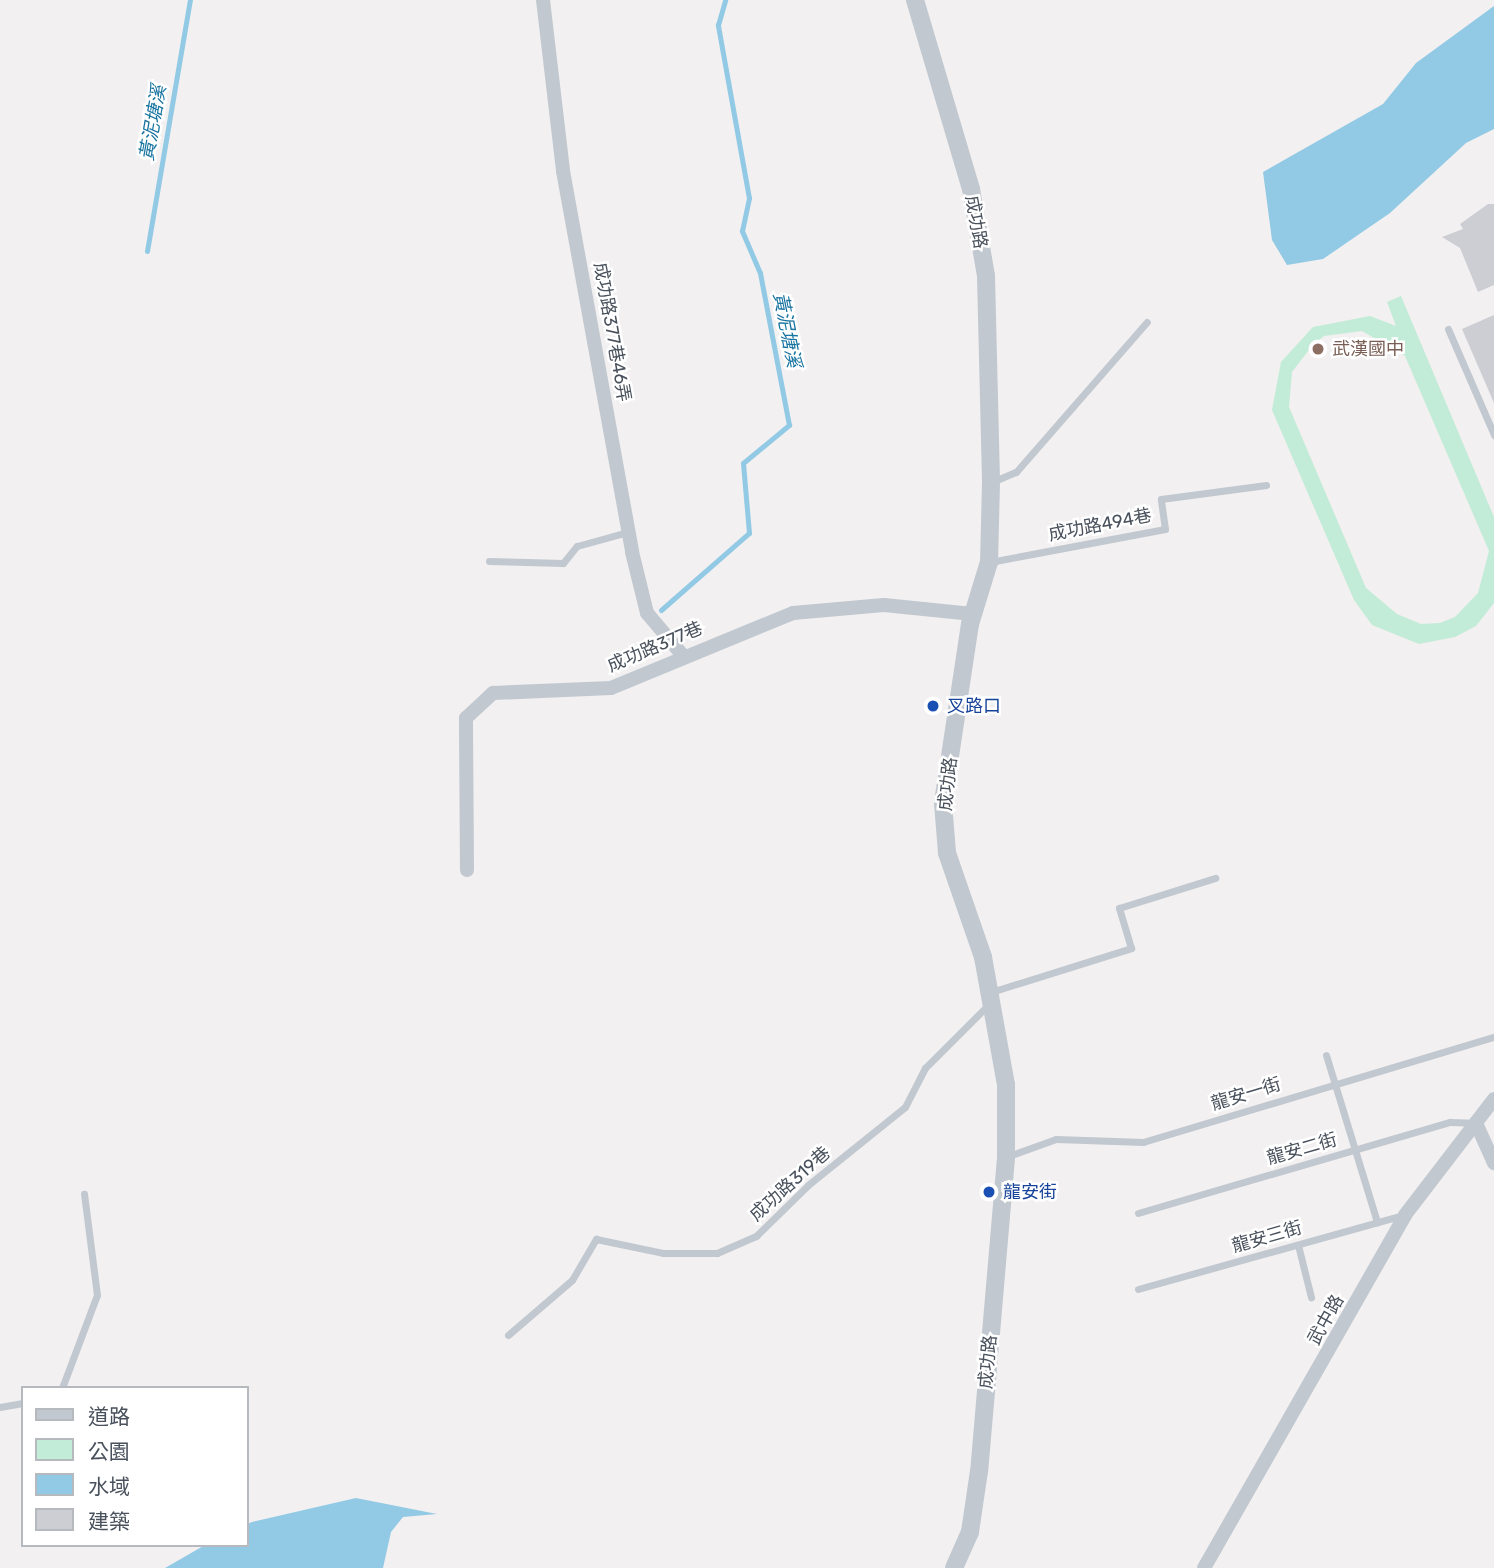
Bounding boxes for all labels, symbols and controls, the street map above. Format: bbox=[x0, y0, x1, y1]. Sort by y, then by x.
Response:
water label: 黃泥塘溪 bbox=[135, 84, 171, 162]
street label: 成功路 bbox=[961, 194, 991, 250]
street label: 成功路377巷46弄 bbox=[589, 261, 635, 403]
water label: 黃泥塘溪 bbox=[769, 291, 805, 369]
place label: 武漢國中 bbox=[1332, 338, 1404, 360]
marker: 武漢國中 bbox=[1310, 341, 1326, 357]
street label: 成功路494巷 bbox=[1047, 504, 1153, 546]
street label: 成功路377巷 bbox=[604, 617, 706, 677]
place label: 叉路口 bbox=[947, 695, 1001, 717]
marker: 叉路口 bbox=[925, 698, 941, 714]
street label: 成功路 bbox=[934, 756, 962, 812]
street label: 龍安一街 bbox=[1208, 1073, 1284, 1115]
street label: 龍安二街 bbox=[1264, 1129, 1340, 1169]
street label: 成功路319巷 bbox=[745, 1142, 835, 1226]
place label: 龍安街 bbox=[1003, 1181, 1057, 1203]
marker: 龍安街 bbox=[981, 1184, 997, 1200]
street label: 龍安三街 bbox=[1229, 1217, 1305, 1257]
street label: 武中路 bbox=[1303, 1291, 1349, 1349]
street label: 成功路 bbox=[975, 1334, 1001, 1390]
legend bbox=[21, 1386, 248, 1547]
text: 道路 bbox=[88, 1404, 130, 1429]
text: 公園 bbox=[88, 1439, 130, 1464]
text: 水域 bbox=[88, 1474, 130, 1499]
text: 建築 bbox=[88, 1509, 130, 1534]

